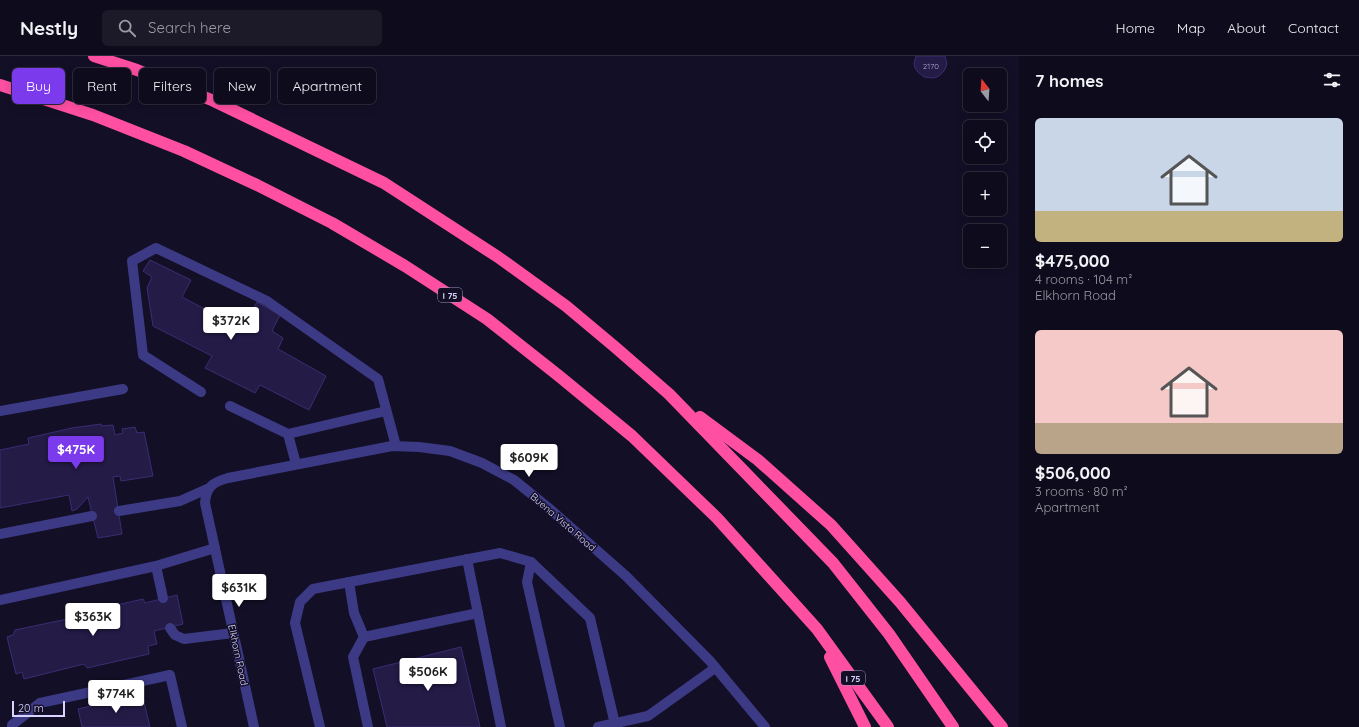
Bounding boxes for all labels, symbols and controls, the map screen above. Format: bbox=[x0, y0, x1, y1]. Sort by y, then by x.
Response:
search box bbox=[102, 10, 382, 46]
text: Nestly bbox=[20, 16, 78, 40]
icon: search bbox=[116, 17, 138, 39]
text: Search here bbox=[148, 18, 231, 37]
text: Home bbox=[1116, 19, 1155, 37]
text: Map bbox=[1177, 19, 1205, 37]
text: About bbox=[1227, 19, 1266, 37]
text: Contact bbox=[1288, 19, 1339, 37]
house number: 2170 bbox=[923, 61, 939, 71]
chip: Buy bbox=[12, 68, 65, 104]
chip: Rent bbox=[73, 68, 131, 104]
chip: Filters bbox=[139, 68, 206, 104]
chip: New bbox=[214, 68, 270, 104]
chip: Apartment bbox=[278, 68, 376, 104]
north arrow bbox=[963, 68, 1007, 112]
map controls bbox=[963, 68, 1007, 268]
icon: filters bbox=[1321, 69, 1343, 91]
text: 7 homes bbox=[1035, 70, 1104, 91]
button: locate bbox=[963, 120, 1007, 164]
icon: home bbox=[1153, 144, 1225, 216]
button: + bbox=[963, 172, 1007, 216]
button: − bbox=[963, 224, 1007, 268]
text: $475,000 bbox=[1035, 250, 1110, 271]
text: 4 rooms · 104 m² bbox=[1035, 271, 1132, 287]
text: Elkhorn Road bbox=[1035, 287, 1116, 303]
road number: I 75 bbox=[438, 288, 462, 302]
pin: $372K bbox=[203, 307, 259, 341]
text: $372K bbox=[212, 312, 250, 328]
icon: home bbox=[1153, 356, 1225, 428]
pin: $475K bbox=[48, 436, 104, 470]
text: $475K bbox=[57, 441, 95, 457]
pin: $609K bbox=[501, 444, 557, 478]
text: $609K bbox=[510, 449, 548, 465]
text: $506,000 bbox=[1035, 462, 1111, 483]
text: 3 rooms · 80 m² bbox=[1035, 483, 1128, 499]
street label: Buena Vista Road bbox=[527, 490, 599, 554]
text: Apartment bbox=[1035, 499, 1100, 515]
pin: $631K bbox=[211, 574, 267, 608]
text: $631K bbox=[221, 579, 257, 595]
pin: $363K bbox=[65, 603, 121, 637]
text: $363K bbox=[74, 608, 112, 624]
street label: Elkhorn Road bbox=[225, 623, 251, 687]
pin: $506K bbox=[400, 658, 456, 692]
text: $506K bbox=[409, 663, 447, 679]
road number: I 75 bbox=[841, 671, 865, 685]
pin: $774K bbox=[88, 680, 144, 714]
text: $774K bbox=[97, 685, 135, 701]
scale bar bbox=[12, 699, 65, 718]
text: 20 m bbox=[18, 701, 44, 715]

